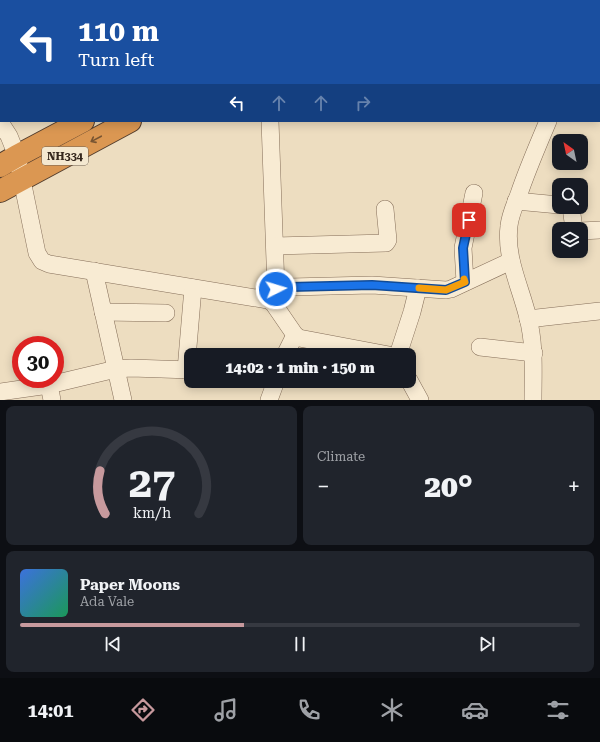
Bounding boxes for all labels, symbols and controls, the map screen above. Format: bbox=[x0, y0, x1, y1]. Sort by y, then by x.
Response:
text: 110 m bbox=[78, 15, 159, 48]
icon: left bbox=[12, 16, 64, 68]
text: Turn left bbox=[78, 49, 154, 70]
icon: left bbox=[226, 92, 248, 114]
icon: ahead bbox=[268, 92, 290, 114]
icon: ahead bbox=[310, 92, 332, 114]
icon: right bbox=[352, 92, 374, 114]
north arrow bbox=[552, 134, 588, 170]
map controls bbox=[552, 134, 588, 258]
one-way arrow bbox=[90, 136, 102, 144]
road number: NH334 bbox=[42, 147, 88, 165]
button: search bbox=[552, 178, 588, 214]
pin bbox=[452, 203, 486, 237]
icon: arrive bbox=[458, 209, 480, 231]
button: layers bbox=[552, 222, 588, 258]
position arrow bbox=[255, 268, 297, 310]
speed limit sign: 30 bbox=[12, 336, 64, 388]
text: 14:02 · 1 min · 150 m bbox=[225, 359, 375, 377]
text: Climate bbox=[317, 449, 365, 464]
text: 27 bbox=[128, 457, 175, 506]
text: 20° bbox=[424, 469, 473, 504]
text: − bbox=[317, 474, 329, 499]
text: + bbox=[568, 474, 580, 499]
text: km/h bbox=[132, 504, 171, 520]
text: Paper Moons bbox=[80, 576, 180, 594]
text: Ada Vale bbox=[80, 594, 134, 609]
icon: previous bbox=[102, 633, 124, 655]
icon: pause bbox=[289, 633, 311, 655]
icon: next bbox=[476, 633, 498, 655]
icon: directions bbox=[129, 696, 157, 724]
icon: music bbox=[212, 696, 240, 724]
icon: phone bbox=[295, 696, 323, 724]
icon: climate bbox=[378, 696, 406, 724]
icon: car bbox=[461, 696, 489, 724]
icon: filters bbox=[544, 696, 572, 724]
text: 14:01 bbox=[28, 700, 74, 721]

